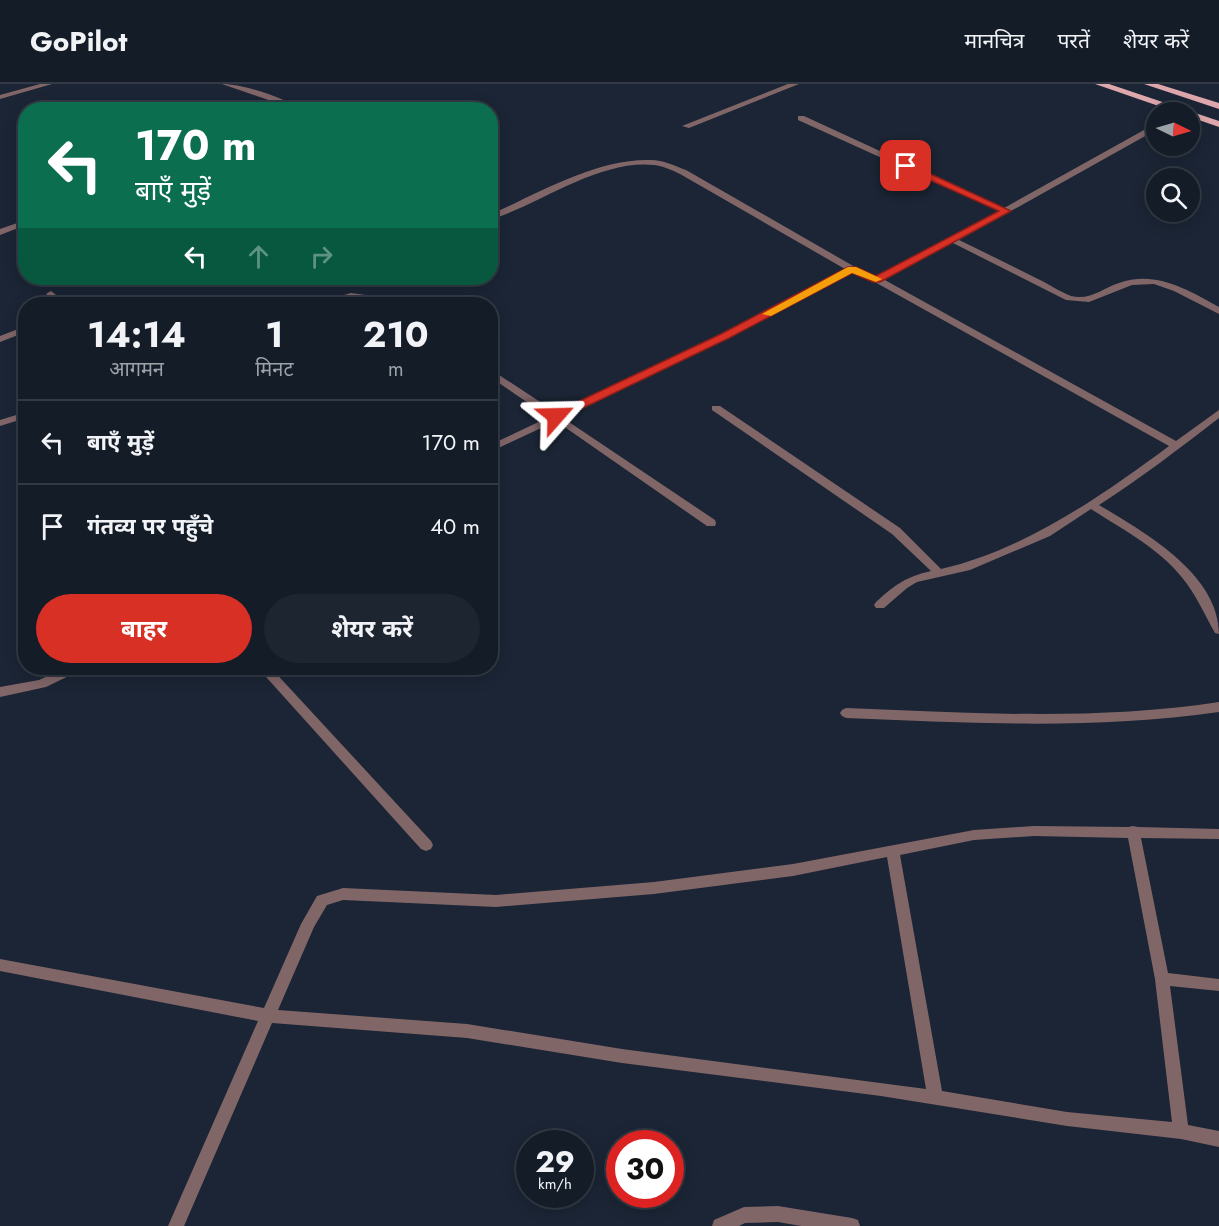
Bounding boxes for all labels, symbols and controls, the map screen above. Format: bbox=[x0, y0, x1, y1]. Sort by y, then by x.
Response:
text: GoPilot bbox=[30, 21, 127, 62]
text: मानचित्र bbox=[964, 26, 1024, 56]
text: परतें bbox=[1057, 26, 1090, 56]
text: शेयर करें bbox=[1123, 26, 1189, 56]
north arrow bbox=[1146, 102, 1200, 156]
map controls bbox=[1146, 102, 1200, 222]
text: 170 m bbox=[135, 115, 257, 176]
icon: left bbox=[36, 126, 114, 204]
pin bbox=[880, 140, 931, 191]
icon: arrive bbox=[889, 149, 922, 182]
button: search bbox=[1146, 168, 1200, 222]
text: बाएँ मुड़ें bbox=[135, 171, 211, 210]
icon: left bbox=[179, 240, 212, 273]
icon: ahead bbox=[242, 240, 275, 273]
icon: right bbox=[305, 240, 338, 273]
text: 14:14 bbox=[87, 308, 186, 360]
text: 1 bbox=[265, 308, 284, 360]
text: 210 bbox=[363, 308, 429, 360]
text: आगमन bbox=[109, 355, 164, 384]
text: मिनट bbox=[255, 355, 294, 384]
text: m bbox=[388, 355, 404, 384]
position arrow bbox=[524, 384, 588, 448]
icon: left bbox=[36, 426, 69, 459]
text: बाएँ मुड़ें bbox=[87, 426, 154, 458]
text: 170 m bbox=[422, 426, 480, 458]
icon: arrive bbox=[36, 510, 69, 543]
text: गंतव्य पर पहुँचे bbox=[87, 510, 213, 542]
text: 40 m bbox=[430, 510, 480, 542]
button: बाहर bbox=[36, 594, 252, 663]
button: शेयर करें bbox=[264, 594, 480, 663]
speed limit sign: 30 bbox=[606, 1130, 684, 1208]
text: 29 bbox=[535, 1140, 575, 1183]
text: km/h bbox=[538, 1173, 572, 1195]

